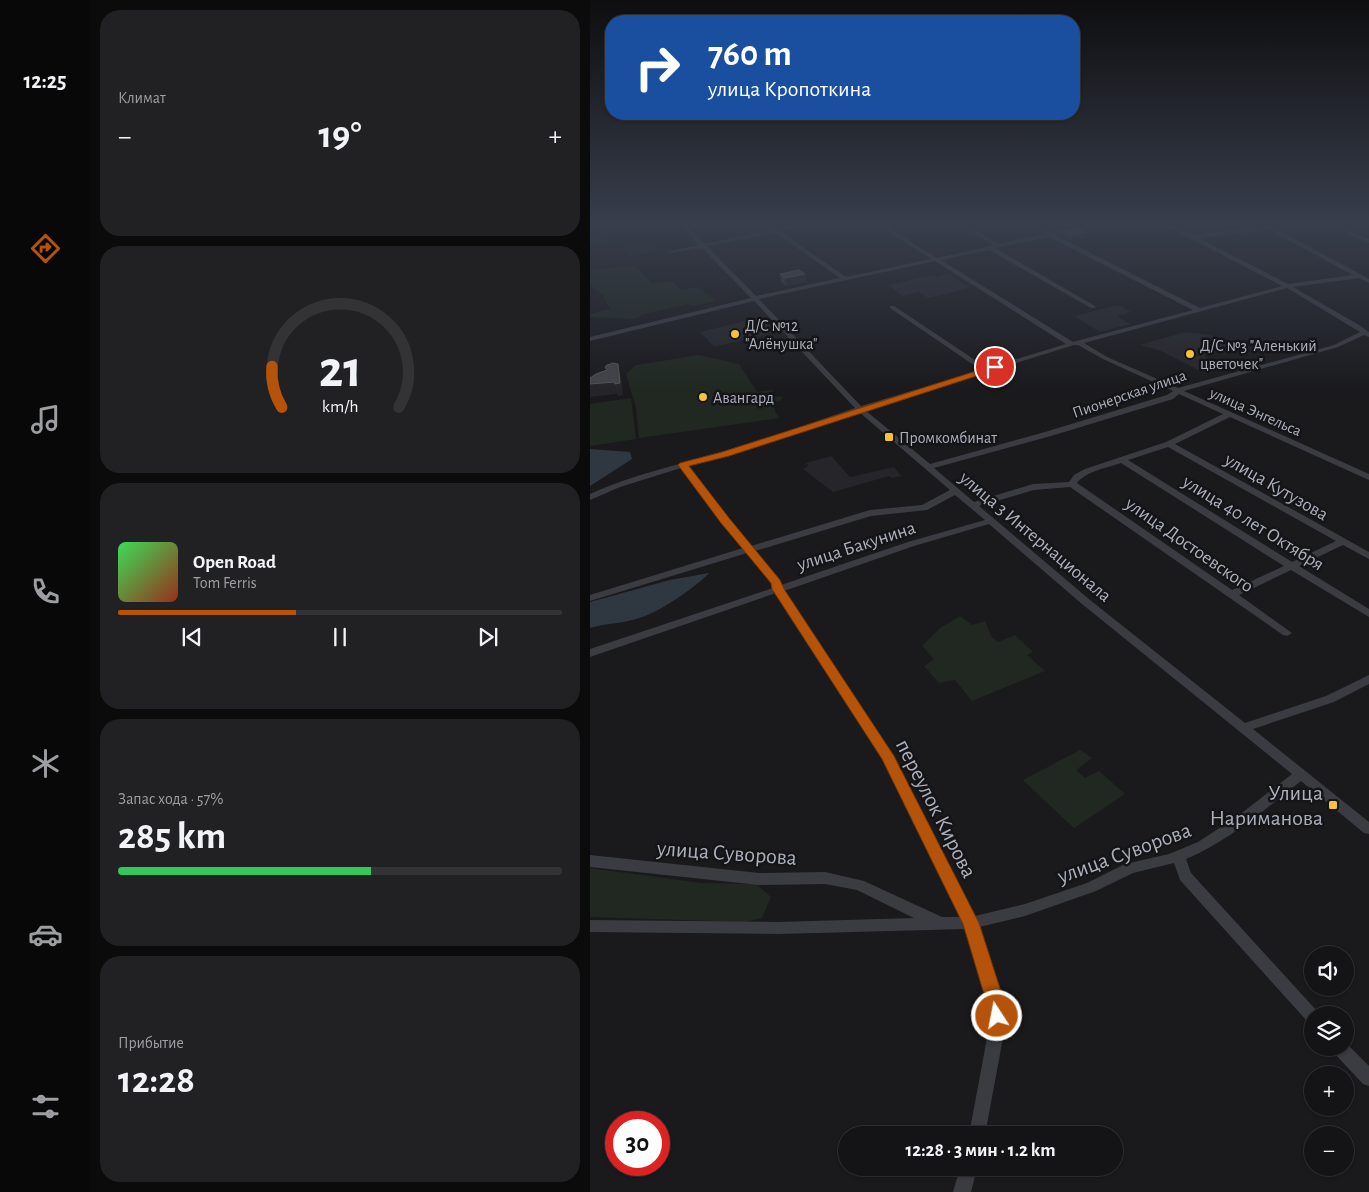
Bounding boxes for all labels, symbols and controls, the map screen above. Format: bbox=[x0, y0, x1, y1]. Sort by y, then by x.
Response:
icon: right bbox=[625, 35, 690, 100]
text: 760 m bbox=[708, 37, 792, 72]
text: 12:25 bbox=[23, 70, 67, 92]
text: улица Кропоткина bbox=[708, 78, 871, 100]
text: Климат bbox=[118, 90, 166, 106]
text: 19° bbox=[318, 117, 362, 155]
text: − bbox=[118, 123, 131, 151]
text: + bbox=[549, 123, 562, 151]
icon: directions bbox=[28, 231, 63, 266]
place label: Д/С №12 "Алёнушка" bbox=[745, 318, 818, 353]
marker: Д/С №12 "Алёнушка" bbox=[729, 328, 741, 340]
place label: Д/С №3 "Аленький цветочек" bbox=[1200, 338, 1317, 372]
text: 21 bbox=[318, 344, 362, 396]
pin bbox=[974, 346, 1016, 388]
marker: Д/С №3 "Аленький цветочек" bbox=[1184, 348, 1196, 360]
icon: arrive bbox=[981, 353, 1009, 381]
street label: Пионерская улица bbox=[1070, 367, 1189, 422]
street label: улица Энгельса bbox=[1206, 384, 1304, 440]
place label: Авангард bbox=[713, 390, 774, 406]
marker: Авангард bbox=[697, 391, 709, 403]
text: km/h bbox=[322, 398, 358, 416]
icon: music bbox=[28, 402, 63, 437]
place label: Промкомбинат bbox=[899, 430, 997, 446]
marker: Промкомбинат bbox=[883, 431, 895, 443]
street label: улица Кутузова bbox=[1220, 450, 1332, 525]
street label: улица 3 Интернационала bbox=[955, 468, 1115, 606]
street label: улица 40 лет Октября bbox=[1178, 472, 1327, 574]
street label: улица Достоевского bbox=[1121, 493, 1257, 596]
street label: улица Бакунина bbox=[794, 518, 918, 575]
text: Open Road bbox=[193, 553, 276, 572]
icon: phone bbox=[28, 574, 63, 609]
text: Tom Ferris bbox=[193, 575, 257, 591]
icon: previous bbox=[178, 623, 206, 651]
icon: pause bbox=[326, 623, 354, 651]
icon: next bbox=[474, 623, 502, 651]
street label: переулок Кирова bbox=[892, 736, 980, 881]
icon: climate bbox=[28, 746, 63, 781]
place label: Улица Нариманова bbox=[1210, 782, 1323, 829]
text: Запас хода · 57% bbox=[118, 791, 223, 807]
marker: Улица Нариманова bbox=[1327, 799, 1339, 811]
text: 285 km bbox=[118, 818, 226, 856]
street label: улица Суворова bbox=[1054, 819, 1194, 888]
street label: улица Суворова bbox=[655, 837, 798, 869]
icon: car bbox=[28, 917, 63, 952]
map controls bbox=[1304, 946, 1354, 1176]
button: sound bbox=[1304, 946, 1354, 996]
position arrow bbox=[970, 989, 1022, 1041]
button: layers bbox=[1304, 1006, 1354, 1056]
text: Прибытие bbox=[118, 1035, 184, 1051]
text: 12:28 bbox=[118, 1062, 195, 1100]
button: + bbox=[1304, 1066, 1354, 1116]
icon: filters bbox=[28, 1089, 63, 1124]
speed limit sign: 30 bbox=[605, 1111, 670, 1176]
button: − bbox=[1304, 1126, 1354, 1176]
text: 12:28 · 3 мин · 1.2 km bbox=[905, 1141, 1056, 1160]

